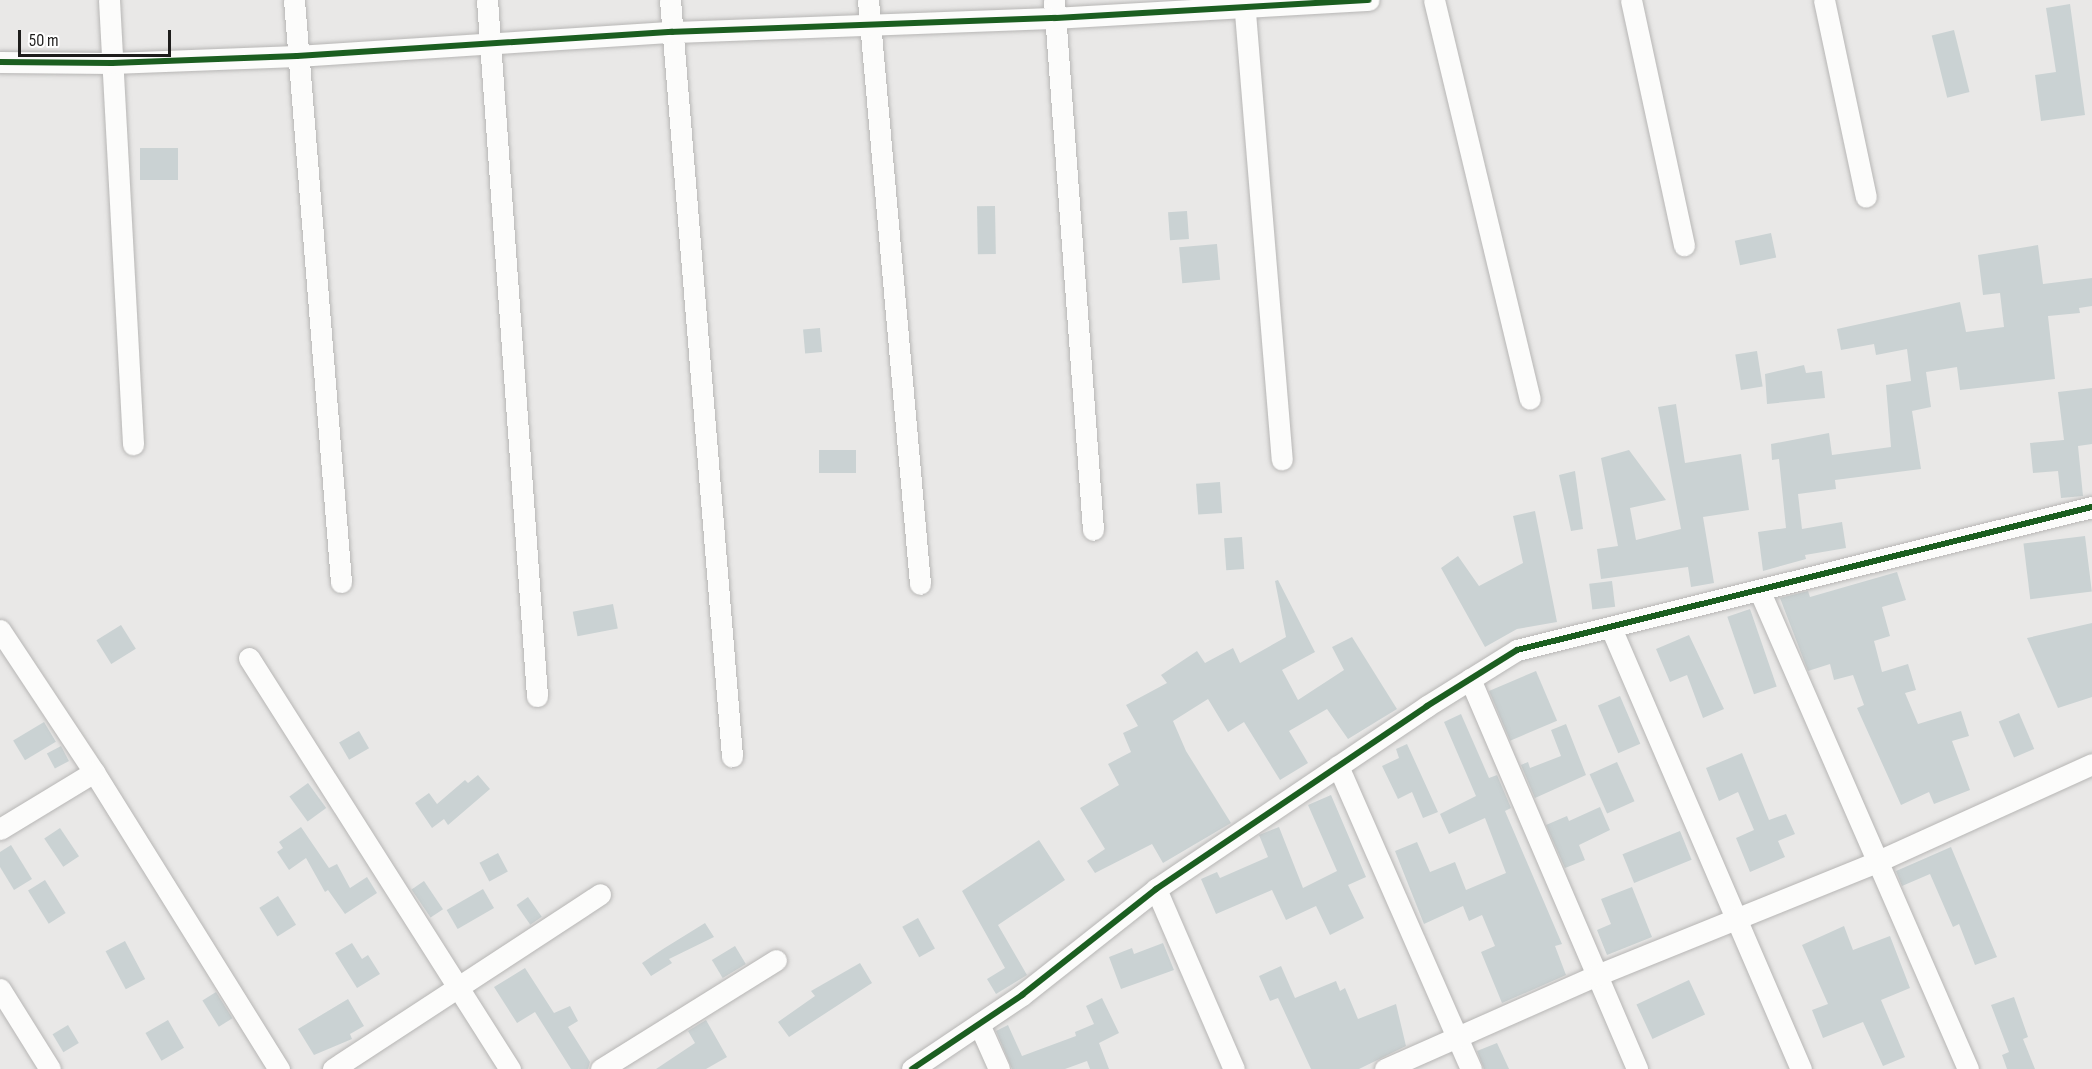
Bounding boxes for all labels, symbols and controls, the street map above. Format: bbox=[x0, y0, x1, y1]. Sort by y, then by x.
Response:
scale bar bbox=[21, 18, 174, 56]
text: 50 m bbox=[29, 30, 59, 51]

